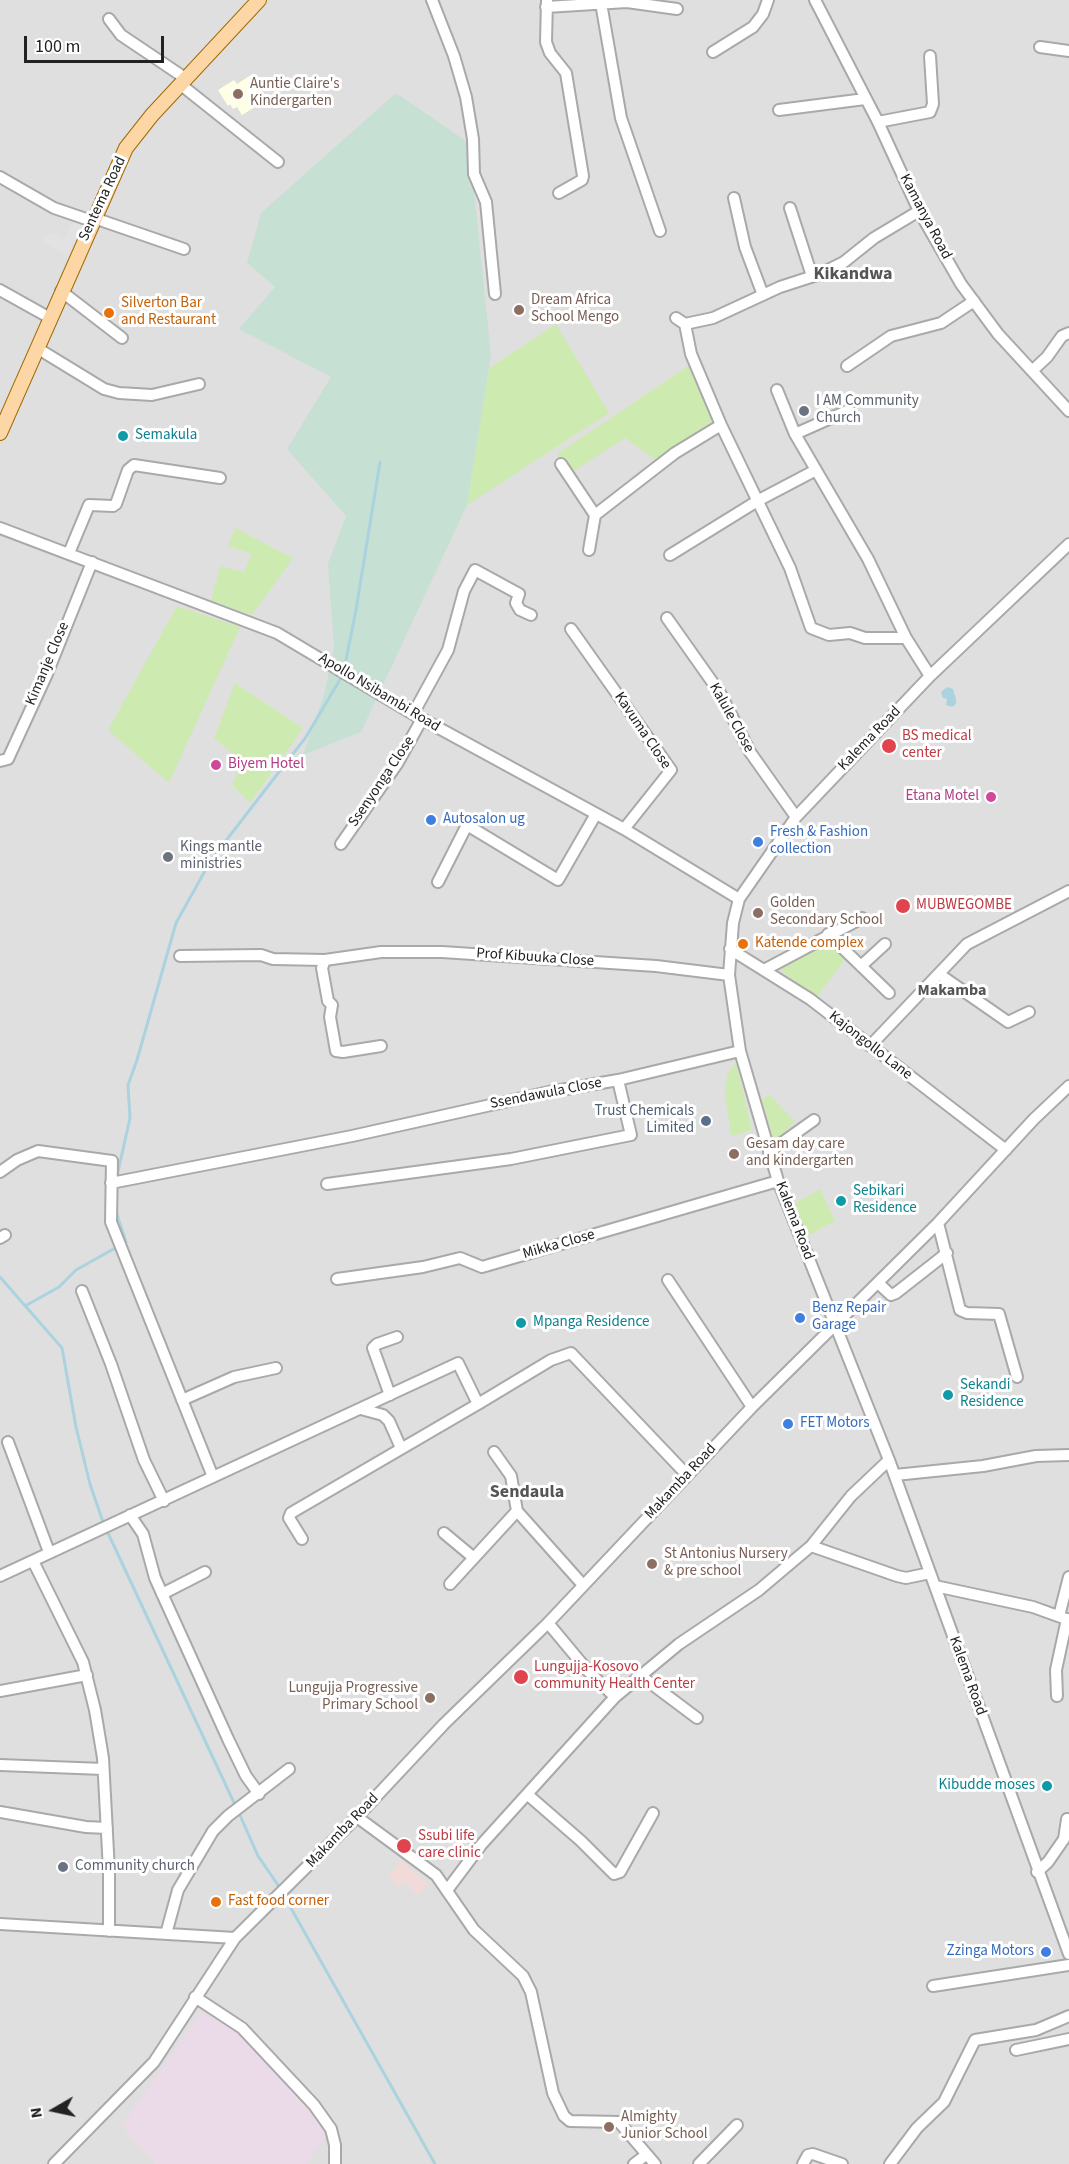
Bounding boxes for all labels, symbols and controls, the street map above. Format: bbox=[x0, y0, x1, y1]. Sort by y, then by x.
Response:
scale bar bbox=[27, 24, 166, 62]
text: 100 m bbox=[35, 34, 80, 59]
place label: Auntie Claire's Kindergarten bbox=[250, 76, 339, 111]
marker: Auntie Claire's Kindergarten bbox=[231, 87, 245, 101]
street label: Sentema Road bbox=[76, 154, 130, 244]
street label: Kamanya Road bbox=[895, 171, 955, 263]
district label: Kikandwa bbox=[813, 264, 893, 286]
place label: Dream Africa School Mengo bbox=[531, 292, 619, 327]
place label: Silverton Bar and Restaurant bbox=[121, 295, 216, 330]
marker: Dream Africa School Mengo bbox=[512, 303, 526, 317]
marker: Silverton Bar and Restaurant bbox=[102, 306, 116, 320]
place label: I AM Community Church bbox=[816, 393, 919, 428]
marker: I AM Community Church bbox=[797, 404, 811, 418]
place label: Semakula bbox=[135, 427, 197, 445]
marker: Semakula bbox=[116, 429, 130, 443]
street label: Kimanje Close bbox=[22, 620, 74, 708]
street label: Apollo Nsibambi Road bbox=[315, 650, 443, 736]
street label: Kalule Close bbox=[705, 680, 757, 756]
street label: Kavuma Close bbox=[610, 689, 674, 773]
street label: Kalema Road bbox=[835, 703, 905, 775]
place label: BS medical center bbox=[902, 728, 972, 763]
street label: Ssenyonga Close bbox=[345, 733, 419, 831]
marker: BS medical center bbox=[880, 737, 898, 755]
place label: Biyem Hotel bbox=[228, 756, 304, 774]
marker: Biyem Hotel bbox=[209, 758, 223, 772]
place label: Etana Motel bbox=[905, 788, 979, 806]
marker: Etana Motel bbox=[984, 790, 998, 804]
place label: Autosalon ug bbox=[443, 811, 525, 829]
marker: Autosalon ug bbox=[424, 813, 438, 827]
place label: Fresh & Fashion collection bbox=[770, 824, 868, 859]
marker: Fresh & Fashion collection bbox=[751, 835, 765, 849]
place label: Kings mantle ministries bbox=[180, 839, 262, 874]
marker: Kings mantle ministries bbox=[161, 850, 175, 864]
place label: Golden Secondary School bbox=[770, 895, 883, 930]
marker: MUBWEGOMBE bbox=[894, 897, 912, 915]
place label: MUBWEGOMBE bbox=[916, 897, 1012, 915]
marker: Golden Secondary School bbox=[751, 906, 765, 920]
place label: Katende complex bbox=[755, 935, 864, 953]
marker: Katende complex bbox=[736, 937, 750, 951]
street label: Prof Kibuuka Close bbox=[475, 945, 595, 971]
district label: Makamba bbox=[918, 981, 986, 1001]
street label: Kajongollo Lane bbox=[825, 1008, 915, 1084]
street label: Ssendawula Close bbox=[489, 1074, 603, 1114]
place label: Trust Chemicals Limited bbox=[595, 1103, 694, 1138]
marker: Trust Chemicals Limited bbox=[699, 1114, 713, 1128]
place label: Gesam day care and kindergarten bbox=[746, 1136, 854, 1171]
marker: Gesam day care and kindergarten bbox=[727, 1147, 741, 1161]
street label: Kalema Road bbox=[771, 1179, 817, 1263]
place label: Sebikari Residence bbox=[853, 1183, 917, 1218]
marker: Sebikari Residence bbox=[834, 1194, 848, 1208]
street label: Mikka Close bbox=[521, 1226, 597, 1264]
place label: Benz Repair Garage bbox=[812, 1300, 886, 1335]
marker: Benz Repair Garage bbox=[793, 1311, 807, 1325]
place label: Mpanga Residence bbox=[533, 1314, 649, 1332]
marker: Mpanga Residence bbox=[514, 1316, 528, 1330]
place label: Sekandi Residence bbox=[960, 1377, 1024, 1412]
marker: Sekandi Residence bbox=[941, 1388, 955, 1402]
place label: FET Motors bbox=[800, 1415, 870, 1433]
marker: FET Motors bbox=[781, 1417, 795, 1431]
street label: Makamba Road bbox=[641, 1441, 721, 1523]
district label: Sendaula bbox=[490, 1482, 564, 1504]
place label: St Antonius Nursery & pre school bbox=[664, 1546, 788, 1581]
marker: St Antonius Nursery & pre school bbox=[645, 1557, 659, 1571]
street label: Kalema Road bbox=[944, 1634, 990, 1718]
place label: Lungujja-Kosovo community Health Center bbox=[534, 1659, 695, 1694]
marker: Lungujja-Kosovo community Health Center bbox=[512, 1668, 530, 1686]
place label: Lungujja Progressive Primary School bbox=[288, 1680, 418, 1715]
marker: Lungujja Progressive Primary School bbox=[423, 1691, 437, 1705]
place label: Kibudde moses bbox=[939, 1777, 1035, 1795]
marker: Kibudde moses bbox=[1040, 1779, 1054, 1793]
street label: Makamba Road bbox=[303, 1790, 383, 1872]
place label: Ssubi life care clinic bbox=[418, 1828, 481, 1863]
marker: Ssubi life care clinic bbox=[395, 1837, 413, 1855]
place label: Community church bbox=[75, 1858, 195, 1876]
marker: Community church bbox=[56, 1860, 70, 1874]
place label: Fast food corner bbox=[228, 1893, 329, 1911]
marker: Fast food corner bbox=[209, 1895, 223, 1909]
place label: Zzinga Motors bbox=[947, 1943, 1034, 1961]
marker: Zzinga Motors bbox=[1039, 1945, 1053, 1959]
north arrow bbox=[24, 2080, 84, 2140]
text: N bbox=[25, 2106, 48, 2120]
place label: Almighty Junior School bbox=[621, 2109, 708, 2144]
marker: Almighty Junior School bbox=[602, 2120, 616, 2134]

